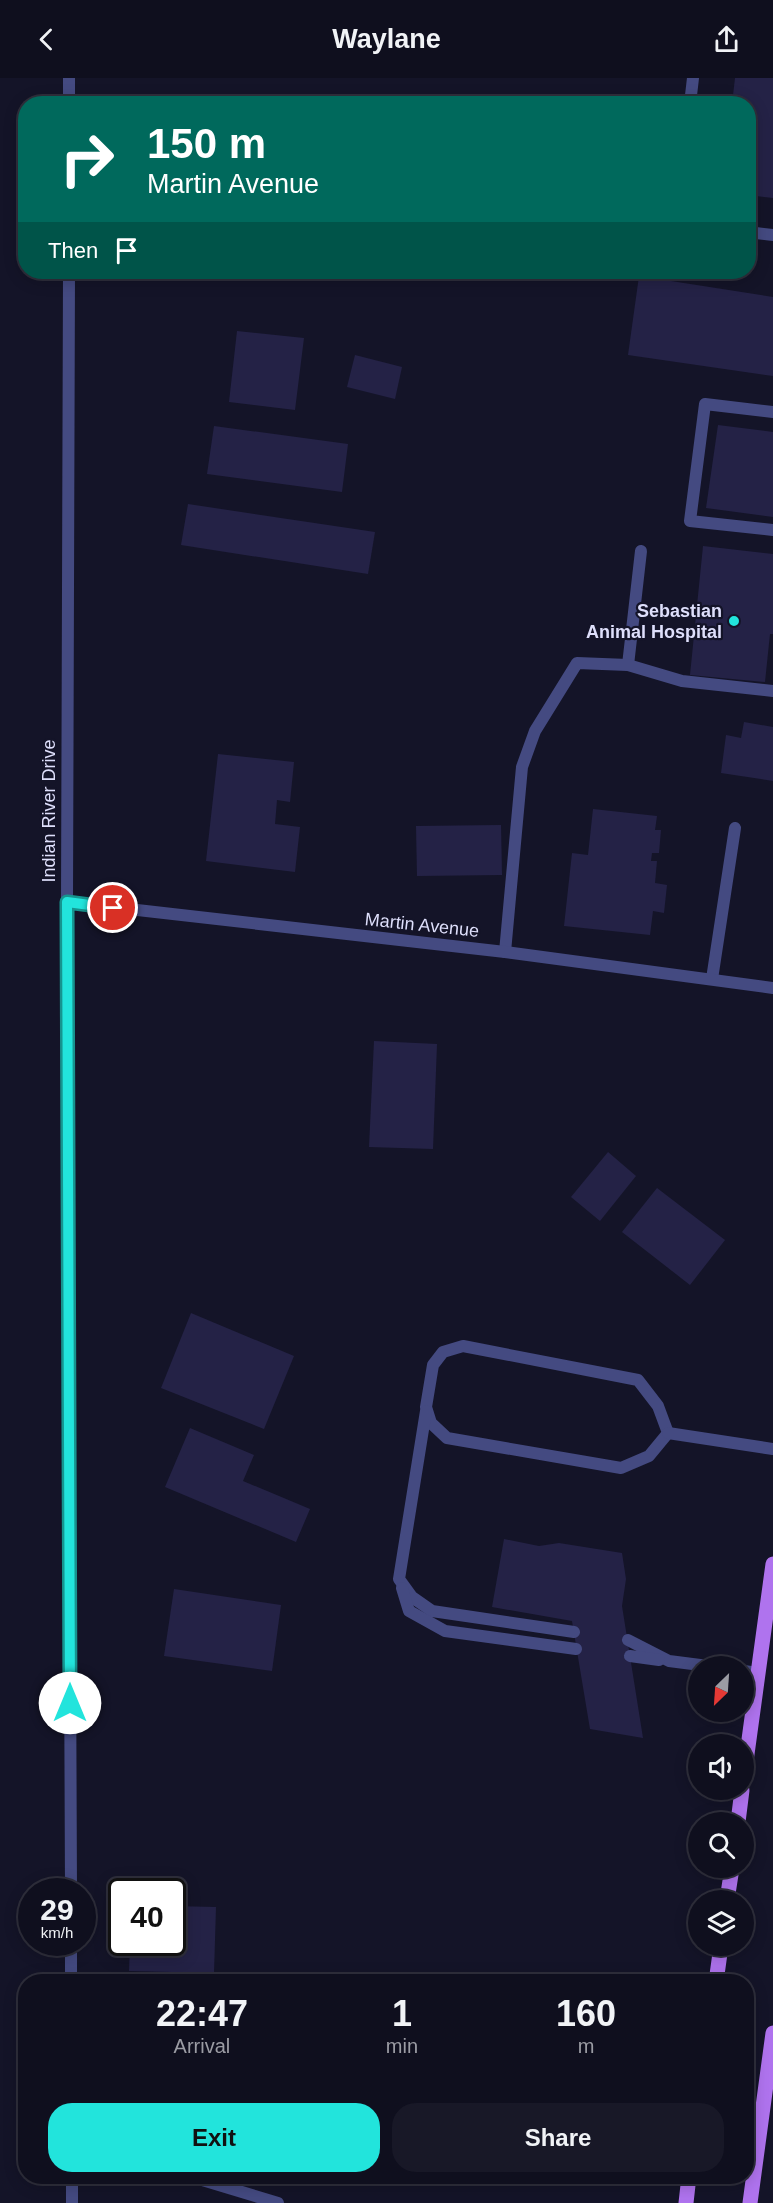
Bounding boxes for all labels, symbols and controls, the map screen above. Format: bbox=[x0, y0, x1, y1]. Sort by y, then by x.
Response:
icon: back bbox=[30, 23, 63, 56]
icon: share bbox=[710, 23, 743, 56]
text: Waylane bbox=[332, 24, 441, 54]
icon: right bbox=[48, 120, 126, 198]
text: 150 m bbox=[147, 120, 266, 167]
text: Martin Avenue bbox=[147, 169, 319, 199]
icon: arrive bbox=[110, 234, 143, 267]
text: Then bbox=[48, 238, 98, 263]
place label: Sebastian Animal Hospital bbox=[586, 601, 722, 642]
marker: Sebastian Animal Hospital bbox=[727, 614, 741, 628]
street label: Indian River Drive bbox=[39, 739, 59, 883]
pin bbox=[87, 882, 138, 933]
icon: arrive bbox=[96, 891, 129, 924]
street label: Martin Avenue bbox=[364, 909, 480, 941]
north arrow bbox=[688, 1656, 754, 1722]
map controls bbox=[688, 1656, 754, 1956]
position arrow bbox=[38, 1671, 102, 1735]
button: sound bbox=[688, 1734, 754, 1800]
button: search bbox=[688, 1812, 754, 1878]
speed limit sign: 40 bbox=[108, 1878, 186, 1956]
button: layers bbox=[688, 1890, 754, 1956]
text: 29 bbox=[40, 1893, 74, 1926]
text: km/h bbox=[41, 1924, 73, 1941]
text: 22:47 bbox=[156, 1993, 248, 2034]
text: 1 bbox=[392, 1993, 412, 2034]
text: 160 bbox=[556, 1993, 616, 2034]
text: Arrival bbox=[174, 2035, 230, 2057]
text: min bbox=[386, 2035, 418, 2057]
text: m bbox=[578, 2035, 594, 2057]
button: Exit bbox=[48, 2103, 380, 2172]
button: Share bbox=[392, 2103, 724, 2172]

